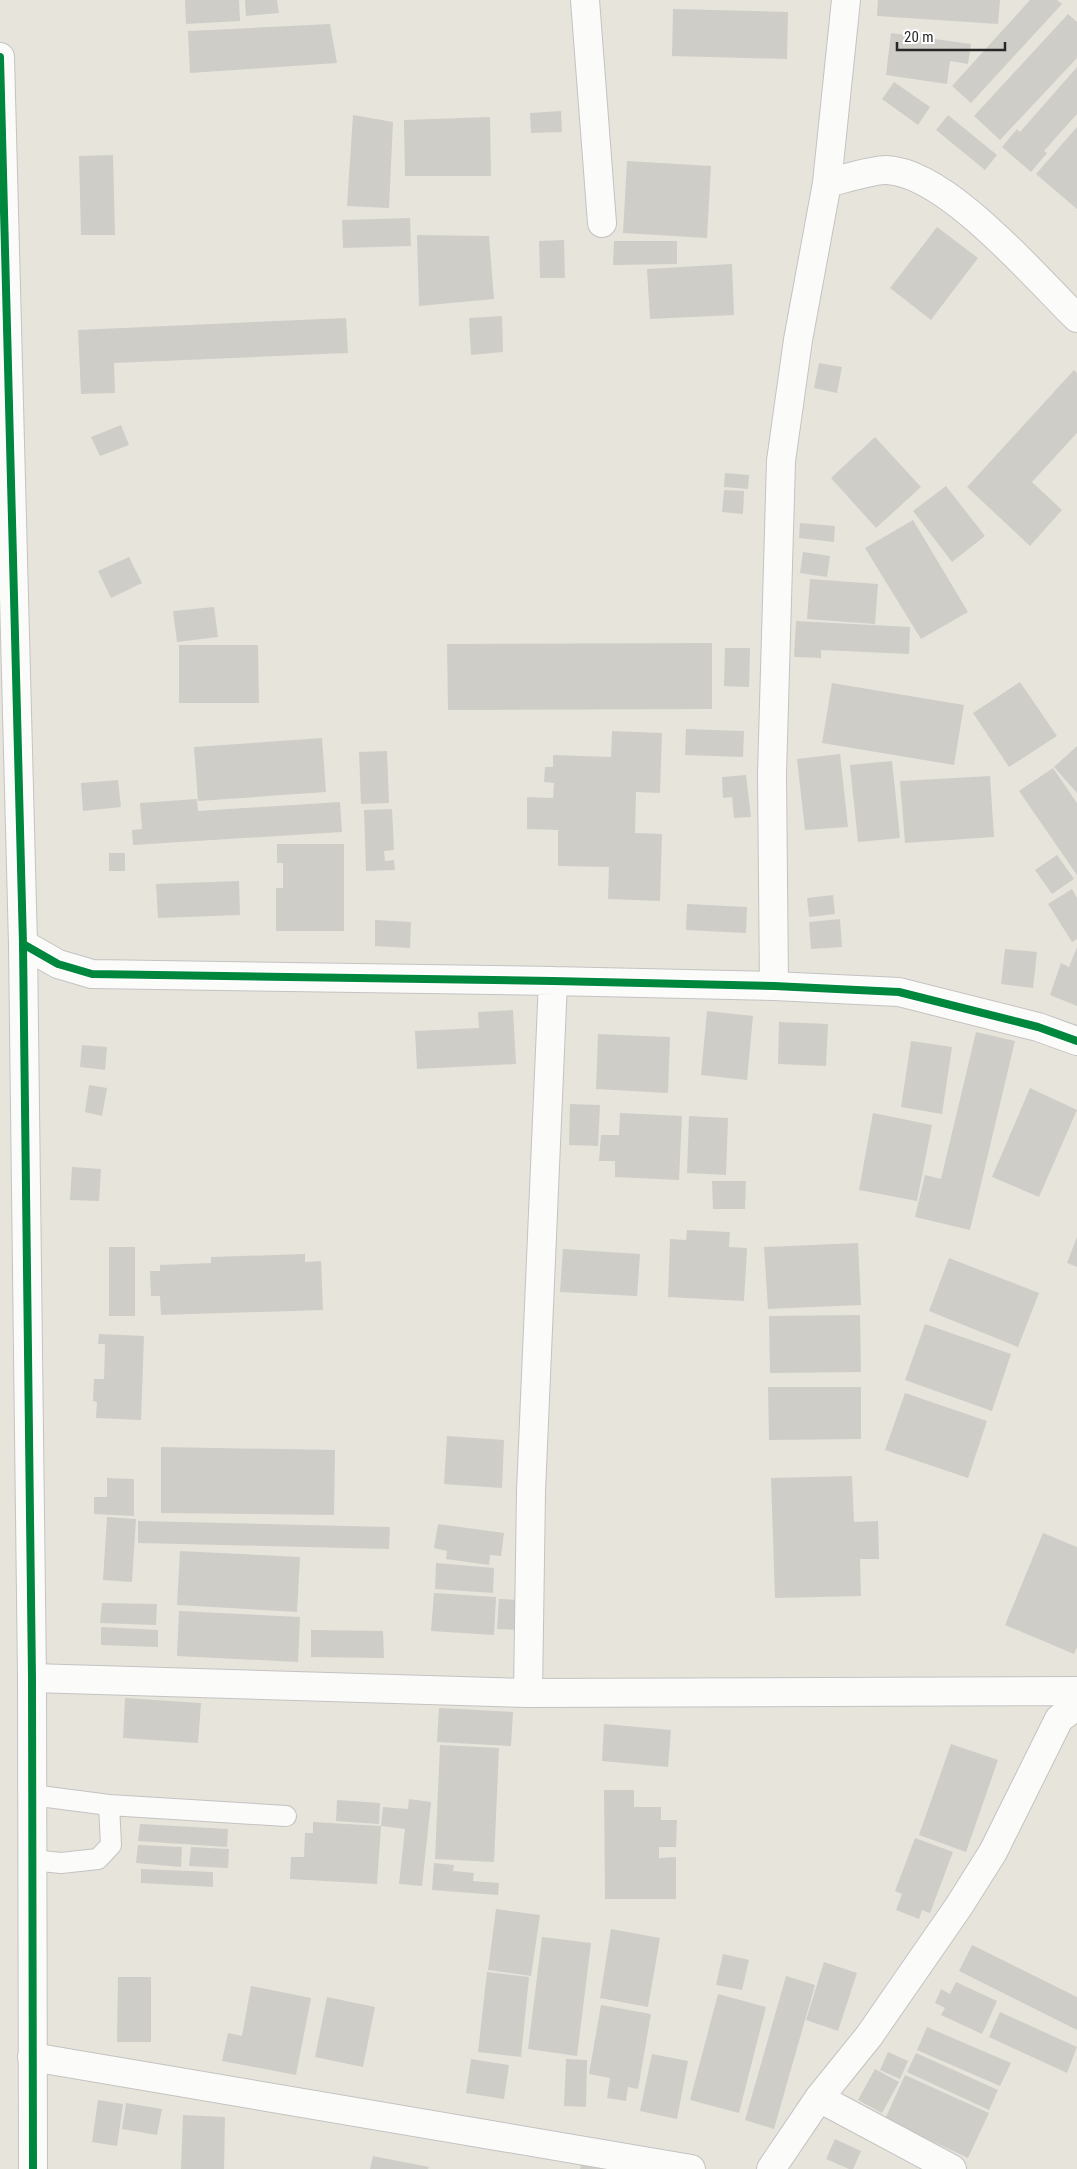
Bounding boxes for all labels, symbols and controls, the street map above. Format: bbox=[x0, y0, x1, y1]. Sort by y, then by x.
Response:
scale bar bbox=[897, 20, 1004, 52]
text: 20 m bbox=[904, 28, 934, 46]

